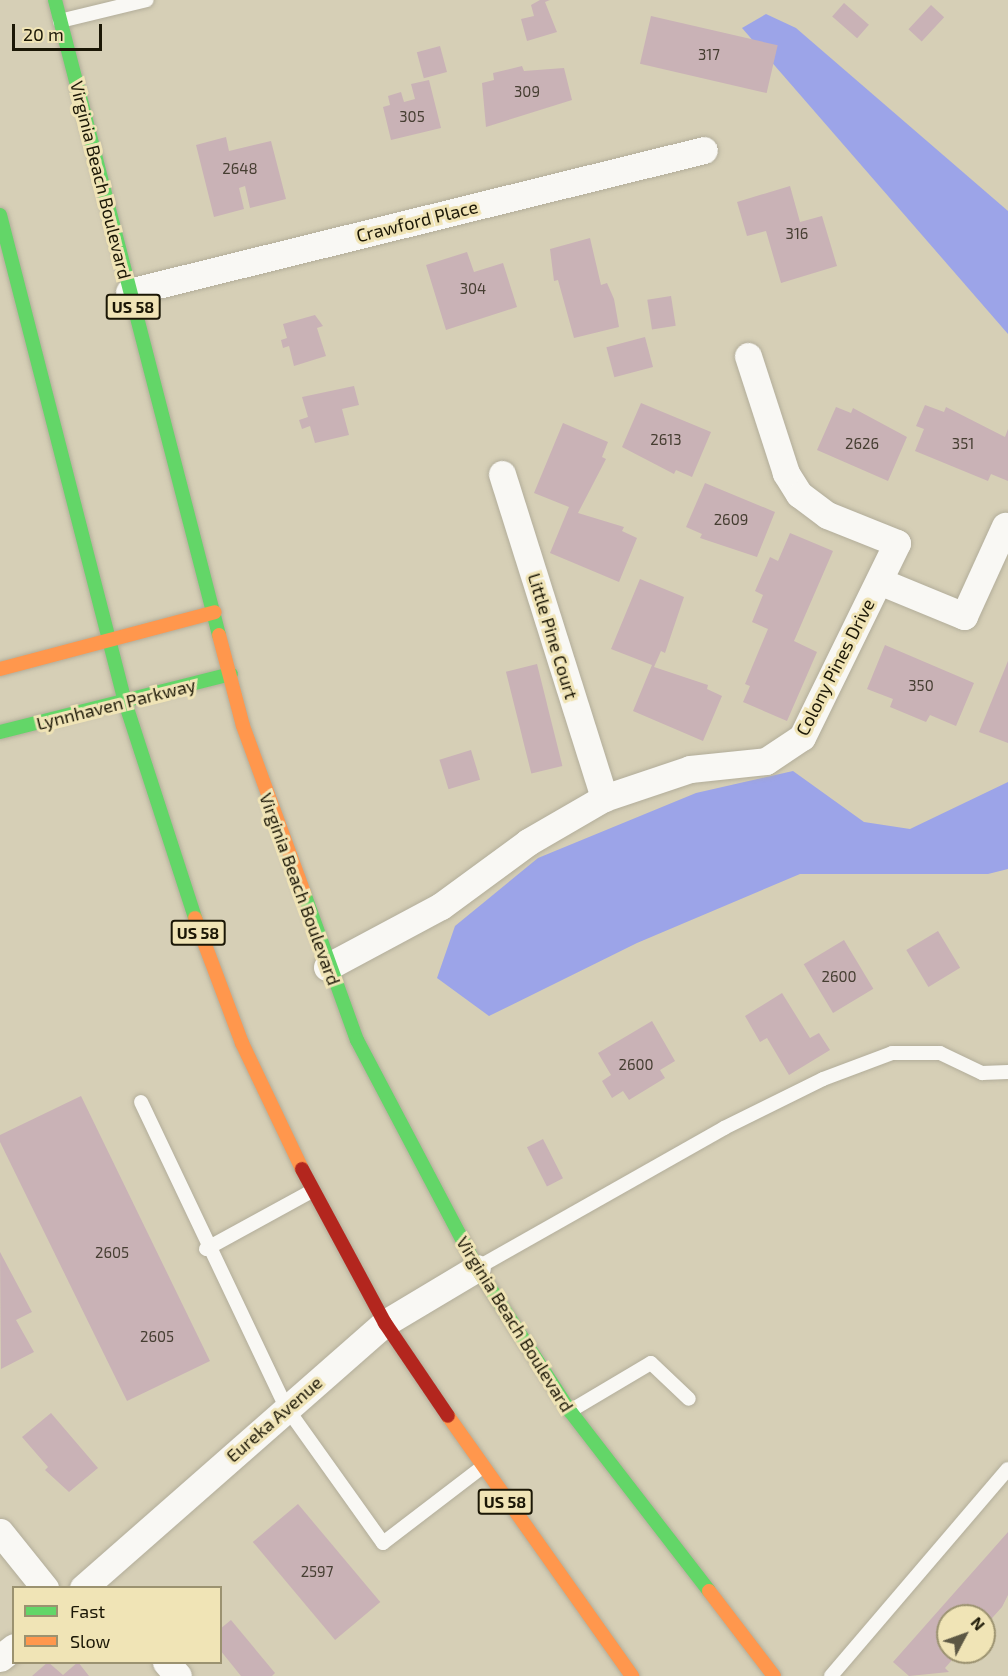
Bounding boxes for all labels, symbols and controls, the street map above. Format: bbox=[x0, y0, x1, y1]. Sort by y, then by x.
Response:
scale bar bbox=[15, 12, 105, 50]
text: 20 m bbox=[23, 23, 64, 45]
house number: 317 bbox=[698, 46, 720, 64]
street label: Virginia Beach Boulevard bbox=[66, 79, 136, 281]
house number: 309 bbox=[514, 83, 540, 101]
house number: 305 bbox=[399, 108, 425, 126]
house number: 2648 bbox=[222, 160, 258, 178]
street label: Crawford Place bbox=[354, 195, 480, 247]
house number: 316 bbox=[786, 225, 808, 243]
house number: 304 bbox=[460, 280, 486, 298]
road number: US 58 bbox=[104, 294, 162, 320]
house number: 2613 bbox=[650, 431, 682, 449]
house number: 2626 bbox=[845, 435, 879, 453]
house number: 351 bbox=[952, 435, 974, 453]
house number: 2609 bbox=[714, 511, 748, 529]
street label: Little Pine Court bbox=[524, 570, 582, 702]
street label: Colony Pines Drive bbox=[791, 595, 879, 739]
street label: Lynnhaven Parkway bbox=[34, 674, 198, 734]
house number: 350 bbox=[908, 677, 934, 695]
street label: Virginia Beach Boulevard bbox=[255, 790, 345, 988]
road number: US 58 bbox=[170, 920, 226, 946]
house number: 2600 bbox=[821, 968, 857, 986]
house number: 2600 bbox=[618, 1056, 654, 1074]
street label: Virginia Beach Boulevard bbox=[452, 1232, 578, 1416]
house number: 2605 bbox=[95, 1244, 129, 1262]
house number: 2605 bbox=[140, 1328, 174, 1346]
street label: Eureka Avenue bbox=[221, 1371, 327, 1467]
road number: US 58 bbox=[476, 1489, 534, 1515]
house number: 2597 bbox=[301, 1563, 333, 1581]
legend bbox=[12, 1586, 222, 1664]
text: Fast bbox=[70, 1600, 105, 1622]
north arrow bbox=[936, 1604, 996, 1664]
text: N bbox=[967, 1613, 989, 1634]
text: Slow bbox=[70, 1630, 110, 1652]

